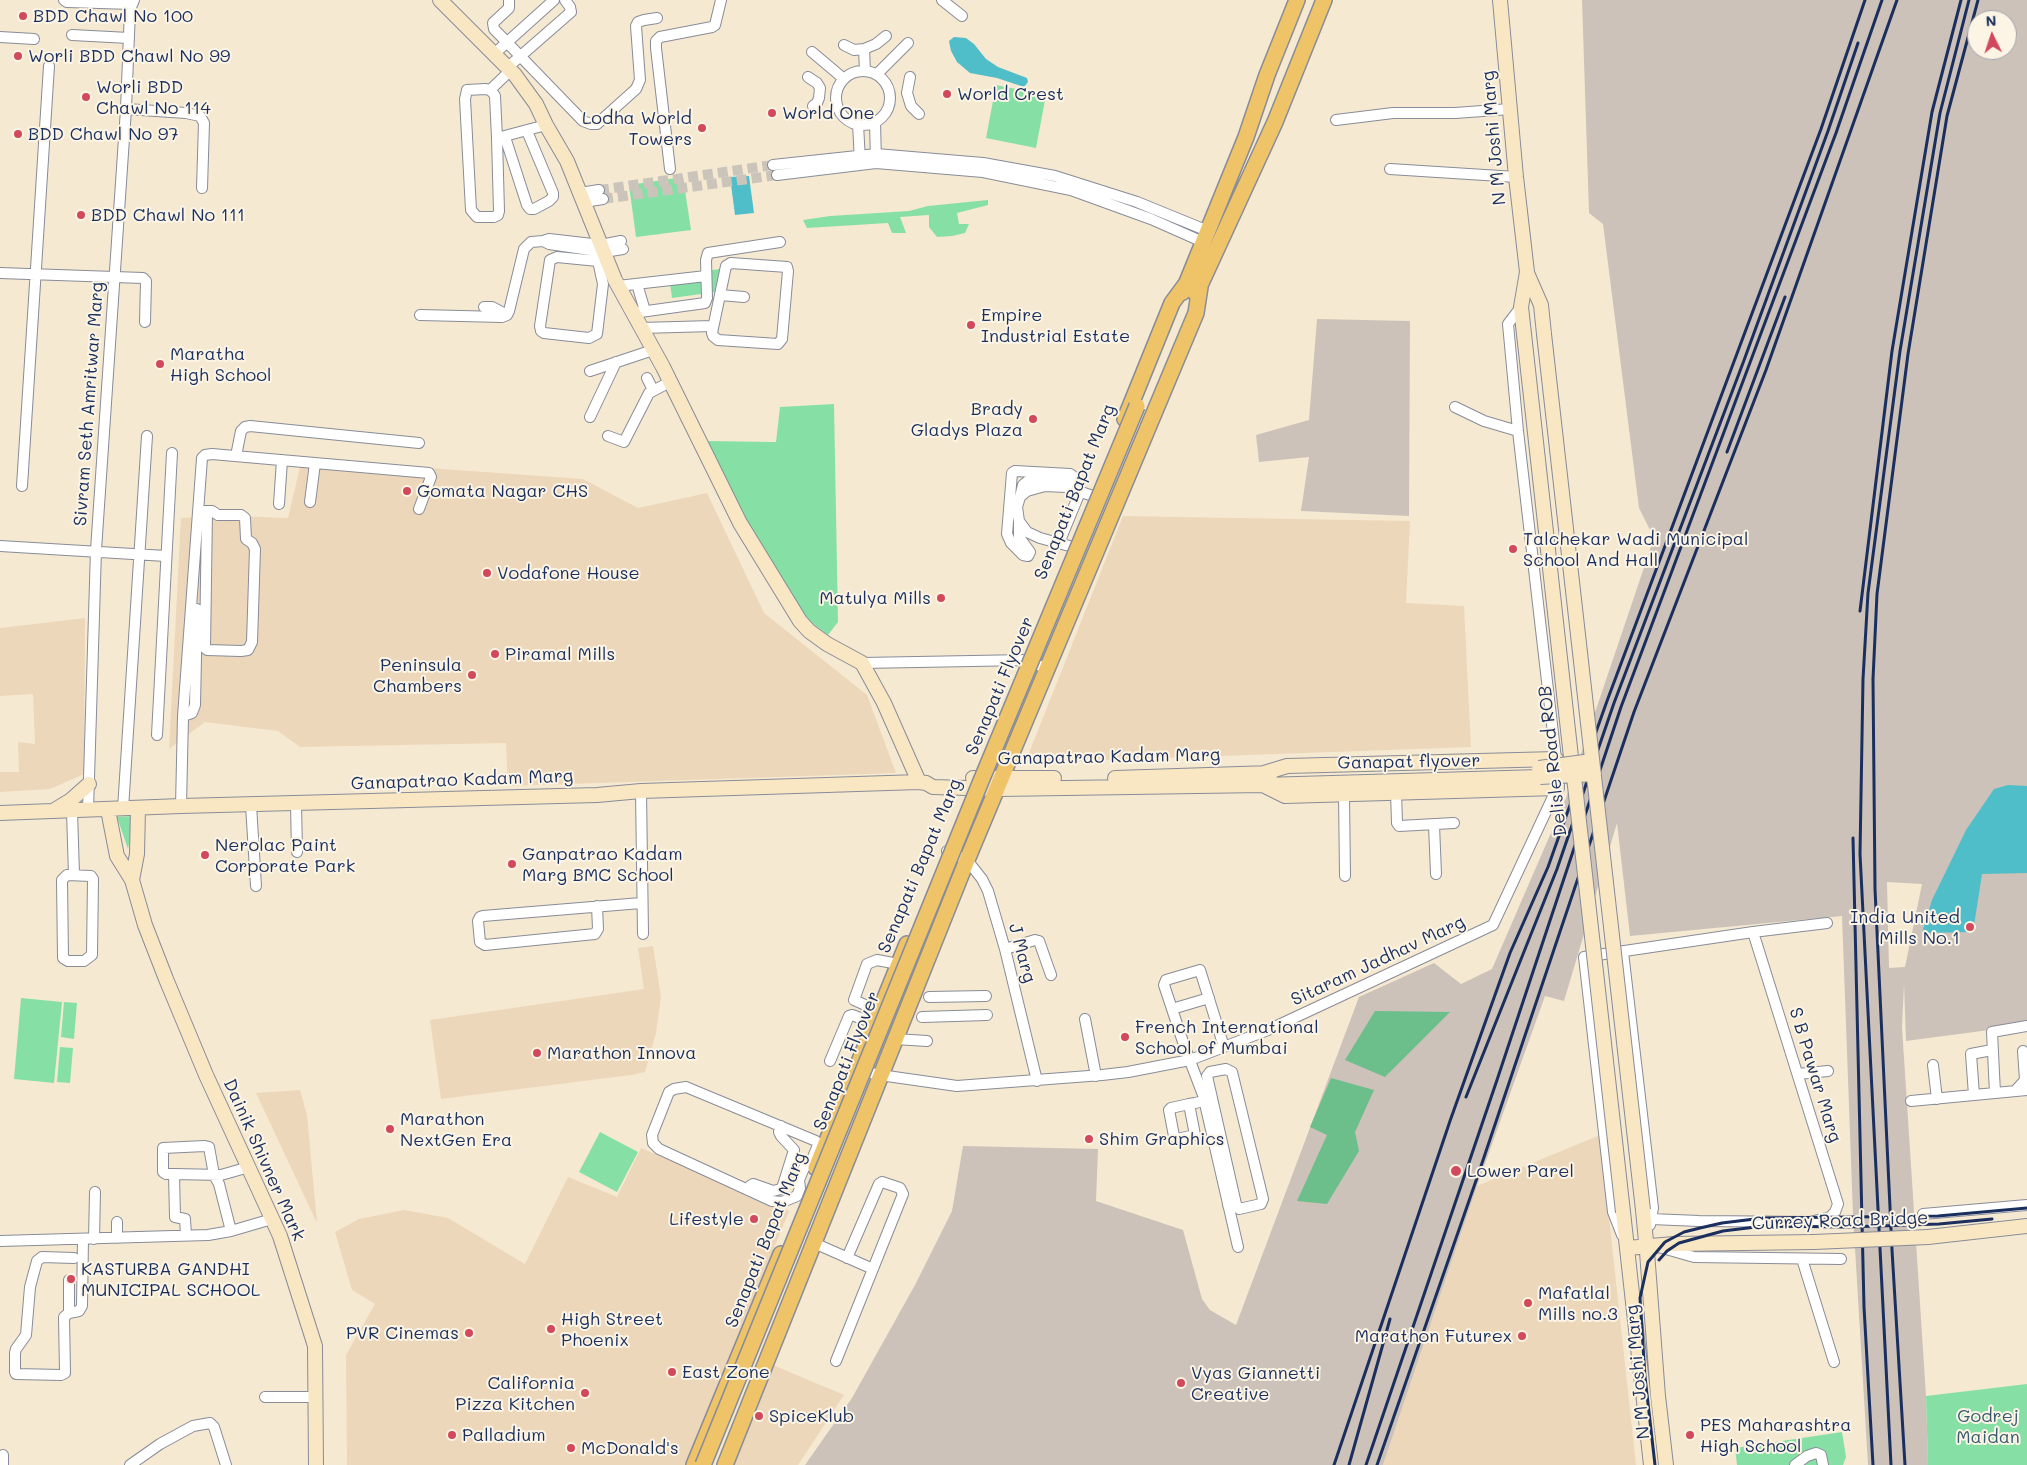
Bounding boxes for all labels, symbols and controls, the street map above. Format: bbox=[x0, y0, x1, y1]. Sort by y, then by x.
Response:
place label: BDD Chawl No 100 bbox=[33, 5, 193, 27]
marker: BDD Chawl No 100 bbox=[17, 10, 29, 22]
north arrow bbox=[1967, 10, 2017, 60]
text: N bbox=[1985, 11, 1997, 30]
place label: Worli BDD Chawl No 99 bbox=[28, 45, 230, 67]
marker: Worli BDD Chawl No 99 bbox=[12, 50, 24, 62]
street label: N M Joshi Marg bbox=[1477, 70, 1511, 206]
place label: Worli BDD Chawl No 114 bbox=[96, 76, 211, 118]
place label: World Crest bbox=[957, 83, 1064, 105]
marker: World Crest bbox=[941, 88, 953, 100]
marker: Worli BDD Chawl No 114 bbox=[80, 91, 92, 103]
place label: World One bbox=[782, 102, 875, 124]
place label: Lodha World Towers bbox=[582, 107, 692, 150]
marker: World One bbox=[766, 107, 778, 119]
marker: Lodha World Towers bbox=[696, 122, 708, 134]
place label: BDD Chawl No 97 bbox=[28, 123, 178, 145]
marker: BDD Chawl No 97 bbox=[12, 128, 24, 140]
place label: BDD Chawl No 111 bbox=[91, 204, 245, 226]
marker: BDD Chawl No 111 bbox=[75, 209, 87, 221]
street label: Sivram Seth Amritwar Marg bbox=[70, 281, 108, 527]
place label: Empire Industrial Estate bbox=[981, 304, 1130, 346]
marker: Empire Industrial Estate bbox=[965, 319, 977, 331]
place label: Maratha High School bbox=[170, 343, 271, 386]
marker: Maratha High School bbox=[154, 358, 166, 370]
place label: Brady Gladys Plaza bbox=[911, 398, 1023, 440]
street label: Senapati Bapat Marg bbox=[1030, 401, 1120, 583]
marker: Brady Gladys Plaza bbox=[1027, 413, 1039, 425]
place label: Gomata Nagar CHS bbox=[417, 480, 588, 502]
marker: Gomata Nagar CHS bbox=[401, 485, 413, 497]
place label: Talchekar Wadi Municipal School And Hall bbox=[1523, 528, 1749, 570]
marker: Talchekar Wadi Municipal School And Hall bbox=[1507, 543, 1519, 555]
place label: Vodafone House bbox=[497, 562, 640, 584]
marker: Vodafone House bbox=[481, 567, 493, 579]
place label: Matulya Mills bbox=[819, 587, 931, 609]
marker: Matulya Mills bbox=[935, 592, 947, 604]
street label: Senapati Flyover bbox=[961, 614, 1039, 758]
place label: Piramal Mills bbox=[505, 643, 615, 665]
marker: Piramal Mills bbox=[489, 648, 501, 660]
place label: Peninsula Chambers bbox=[373, 654, 462, 696]
marker: Peninsula Chambers bbox=[466, 669, 478, 681]
street label: Delisle Road ROB bbox=[1534, 685, 1572, 837]
street label: Ganapatrao Kadam Marg bbox=[998, 744, 1220, 770]
street label: Ganapat flyover bbox=[1337, 750, 1481, 774]
street label: Ganapatrao Kadam Marg bbox=[350, 765, 574, 795]
street label: Senapati Bapat Marg bbox=[873, 776, 967, 956]
place label: Nerolac Paint Corporate Park bbox=[215, 834, 355, 876]
place label: Ganpatrao Kadam Marg BMC School bbox=[522, 843, 683, 886]
marker: Nerolac Paint Corporate Park bbox=[199, 849, 211, 861]
marker: Ganpatrao Kadam Marg BMC School bbox=[506, 858, 518, 870]
place label: India United Mills No.1 bbox=[1850, 906, 1960, 949]
street label: Sitaram Jadhav Marg bbox=[1288, 911, 1468, 1011]
street label: J Marg bbox=[1004, 921, 1040, 985]
marker: India United Mills No.1 bbox=[1964, 921, 1976, 933]
street label: Senapati Flyover bbox=[809, 988, 885, 1134]
street label: S B Pawar Marg bbox=[1784, 1005, 1846, 1145]
place label: French International School of Mumbai bbox=[1135, 1016, 1319, 1058]
marker: French International School of Mumbai bbox=[1119, 1031, 1131, 1043]
place label: Marathon Innova bbox=[547, 1042, 697, 1064]
marker: Marathon Innova bbox=[531, 1047, 543, 1059]
street label: Dainik Shivner Mark bbox=[218, 1076, 310, 1244]
place label: Marathon NextGen Era bbox=[400, 1108, 512, 1150]
marker: Marathon NextGen Era bbox=[384, 1123, 396, 1135]
place label: Shim Graphics bbox=[1099, 1128, 1225, 1150]
marker: Shim Graphics bbox=[1083, 1133, 1095, 1145]
street label: Senapati Bapat Marg bbox=[721, 1149, 811, 1331]
place label: Lower Parel bbox=[1467, 1160, 1574, 1182]
marker: Lower Parel bbox=[1449, 1164, 1463, 1178]
street label: Currey Road Bridge bbox=[1751, 1207, 1929, 1235]
place label: Lifestyle bbox=[669, 1208, 744, 1230]
marker: Lifestyle bbox=[748, 1213, 760, 1225]
place label: KASTURBA GANDHI MUNICIPAL SCHOOL bbox=[81, 1258, 260, 1300]
marker: KASTURBA GANDHI MUNICIPAL SCHOOL bbox=[65, 1273, 77, 1285]
place label: Mafatlal Mills no.3 bbox=[1538, 1282, 1618, 1325]
marker: Mafatlal Mills no.3 bbox=[1522, 1297, 1534, 1309]
street label: N M Joshi Marg bbox=[1621, 1304, 1655, 1440]
place label: High Street Phoenix bbox=[561, 1308, 663, 1350]
place label: PVR Cinemas bbox=[346, 1322, 459, 1344]
marker: High Street Phoenix bbox=[545, 1323, 557, 1335]
place label: Marathon Futurex bbox=[1355, 1325, 1512, 1347]
marker: PVR Cinemas bbox=[463, 1327, 475, 1339]
marker: Marathon Futurex bbox=[1516, 1330, 1528, 1342]
place label: East Zone bbox=[682, 1361, 770, 1383]
place label: Vyas Giannetti Creative bbox=[1191, 1362, 1320, 1405]
marker: East Zone bbox=[666, 1366, 678, 1378]
place label: California Pizza Kitchen bbox=[455, 1372, 575, 1415]
marker: Vyas Giannetti Creative bbox=[1175, 1377, 1187, 1389]
marker: California Pizza Kitchen bbox=[579, 1387, 591, 1399]
place label: SpiceKlub bbox=[769, 1405, 854, 1427]
park label: Godrej Maidan bbox=[1956, 1405, 2020, 1448]
marker: SpiceKlub bbox=[753, 1410, 765, 1422]
place label: PES Maharashtra High School bbox=[1700, 1414, 1851, 1456]
place label: Palladium bbox=[462, 1424, 546, 1446]
marker: Palladium bbox=[446, 1429, 458, 1441]
marker: PES Maharashtra High School bbox=[1684, 1429, 1696, 1441]
place label: McDonald's bbox=[581, 1437, 679, 1459]
marker: McDonald's bbox=[565, 1442, 577, 1454]

